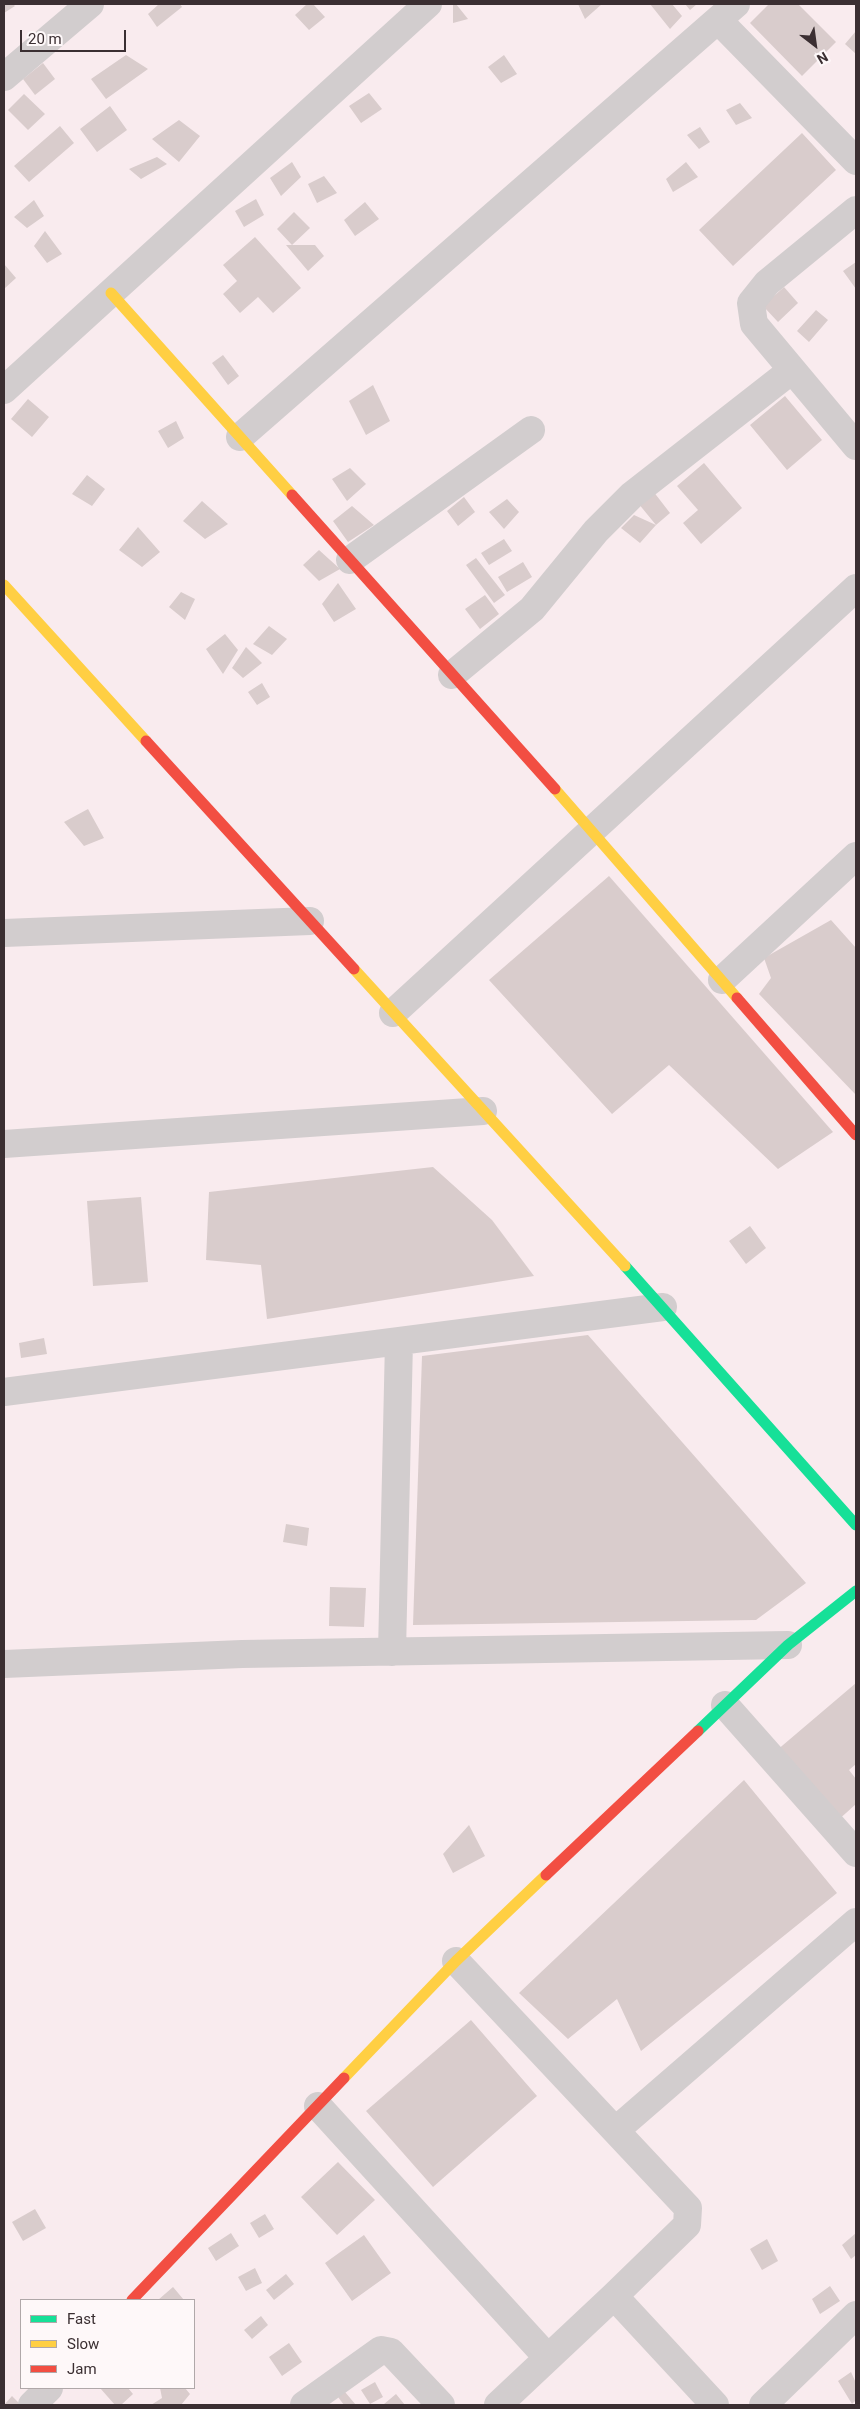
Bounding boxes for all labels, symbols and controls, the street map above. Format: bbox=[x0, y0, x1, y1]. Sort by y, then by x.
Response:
scale bar bbox=[22, 20, 129, 52]
north arrow bbox=[790, 20, 840, 70]
text: 20 m bbox=[28, 30, 62, 48]
text: N bbox=[814, 49, 831, 67]
legend bbox=[20, 2299, 195, 2389]
text: Fast bbox=[67, 2310, 96, 2328]
text: Slow bbox=[67, 2335, 99, 2353]
text: Jam bbox=[67, 2360, 97, 2378]

